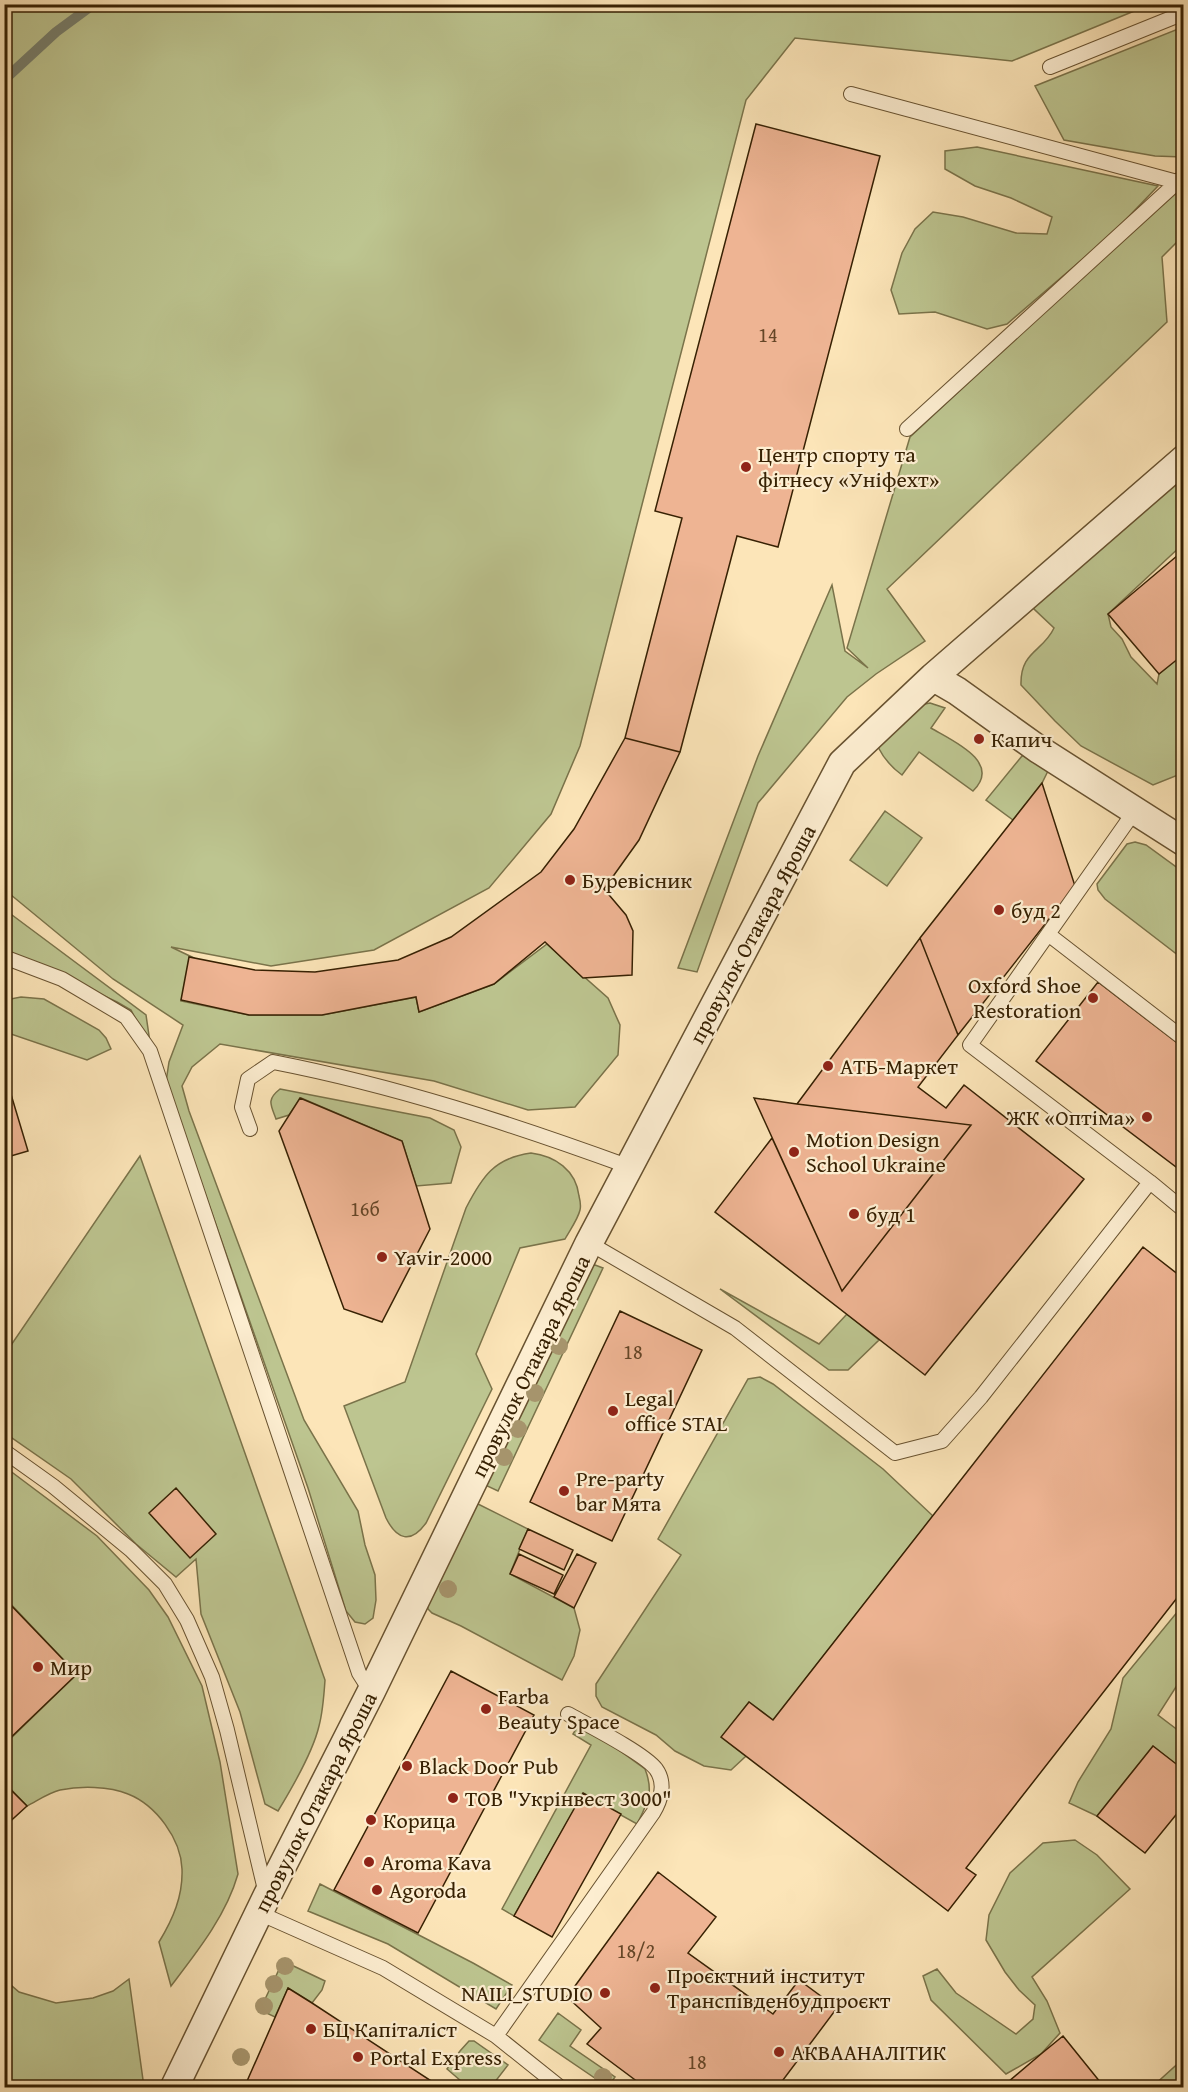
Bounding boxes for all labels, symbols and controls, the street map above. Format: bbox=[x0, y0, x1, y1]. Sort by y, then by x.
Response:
house number: 14 bbox=[758, 320, 778, 349]
place label: Центр спорту та фітнесу «Уніфехт» bbox=[758, 438, 940, 495]
marker: Центр спорту та фітнесу «Уніфехт» bbox=[739, 460, 753, 474]
place label: Капич bbox=[991, 723, 1052, 755]
marker: Капич bbox=[972, 732, 986, 746]
street label: провулок Отакара Яроша bbox=[681, 818, 824, 1049]
place label: Буревісник bbox=[582, 864, 692, 896]
marker: Буревісник bbox=[563, 873, 577, 887]
place label: буд 2 bbox=[1011, 894, 1061, 926]
marker: буд 2 bbox=[992, 903, 1006, 917]
place label: Oxford Shoe Restoration bbox=[968, 969, 1082, 1026]
marker: Oxford Shoe Restoration bbox=[1086, 991, 1100, 1005]
place label: АТБ-Маркет bbox=[840, 1050, 958, 1082]
marker: АТБ-Маркет bbox=[821, 1059, 835, 1073]
place label: ЖК «Оптіма» bbox=[1006, 1101, 1135, 1133]
marker: ЖК «Оптіма» bbox=[1140, 1110, 1154, 1124]
place label: Motion Design School Ukraine bbox=[806, 1123, 946, 1180]
marker: Motion Design School Ukraine bbox=[787, 1145, 801, 1159]
house number: 16б bbox=[350, 1194, 380, 1223]
place label: буд 1 bbox=[866, 1198, 916, 1230]
marker: буд 1 bbox=[847, 1207, 861, 1221]
place label: Yavir-2000 bbox=[394, 1241, 492, 1273]
street label: провулок Отакара Яроша bbox=[462, 1249, 598, 1483]
marker: Yavir-2000 bbox=[375, 1250, 389, 1264]
house number: 18 bbox=[623, 1337, 643, 1366]
place label: Legal office STAL bbox=[625, 1382, 728, 1439]
marker: Legal office STAL bbox=[606, 1404, 620, 1418]
place label: Pre-party bar Мята bbox=[576, 1462, 665, 1519]
marker: Pre-party bar Мята bbox=[557, 1484, 571, 1498]
place label: Мир bbox=[50, 1651, 92, 1683]
marker: Мир bbox=[31, 1660, 45, 1674]
place label: Farba Beauty Space bbox=[498, 1680, 620, 1737]
street label: провулок Отакара Яроша bbox=[245, 1686, 385, 1918]
marker: Farba Beauty Space bbox=[479, 1702, 493, 1716]
place label: Black Door Pub bbox=[419, 1750, 558, 1782]
marker: Black Door Pub bbox=[400, 1759, 414, 1773]
place label: ТОВ "Укрінвест 3000" bbox=[465, 1782, 672, 1814]
marker: ТОВ "Укрінвест 3000" bbox=[446, 1791, 460, 1805]
place label: Корица bbox=[383, 1804, 456, 1836]
marker: Корица bbox=[364, 1813, 378, 1827]
place label: Aroma Kava bbox=[381, 1846, 492, 1878]
marker: Aroma Kava bbox=[362, 1855, 376, 1869]
place label: Agoroda bbox=[389, 1874, 467, 1906]
marker: Agoroda bbox=[370, 1883, 384, 1897]
house number: 18/2 bbox=[617, 1936, 655, 1965]
place label: Проєктний інститут Транспівденбудпроєкт bbox=[667, 1959, 891, 2016]
place label: NAILI_STUDIO bbox=[461, 1977, 593, 2009]
marker: Проєктний інститут Транспівденбудпроєкт bbox=[648, 1981, 662, 1995]
marker: NAILI_STUDIO bbox=[598, 1986, 612, 2000]
place label: БЦ Капіталіст bbox=[323, 2013, 457, 2045]
marker: БЦ Капіталіст bbox=[304, 2022, 318, 2036]
place label: АКВААНАЛІТИК bbox=[791, 2036, 947, 2068]
place label: Portal Express bbox=[370, 2041, 502, 2073]
marker: АКВААНАЛІТИК bbox=[772, 2045, 786, 2059]
house number: 18 bbox=[687, 2047, 707, 2076]
marker: Portal Express bbox=[351, 2050, 365, 2064]

